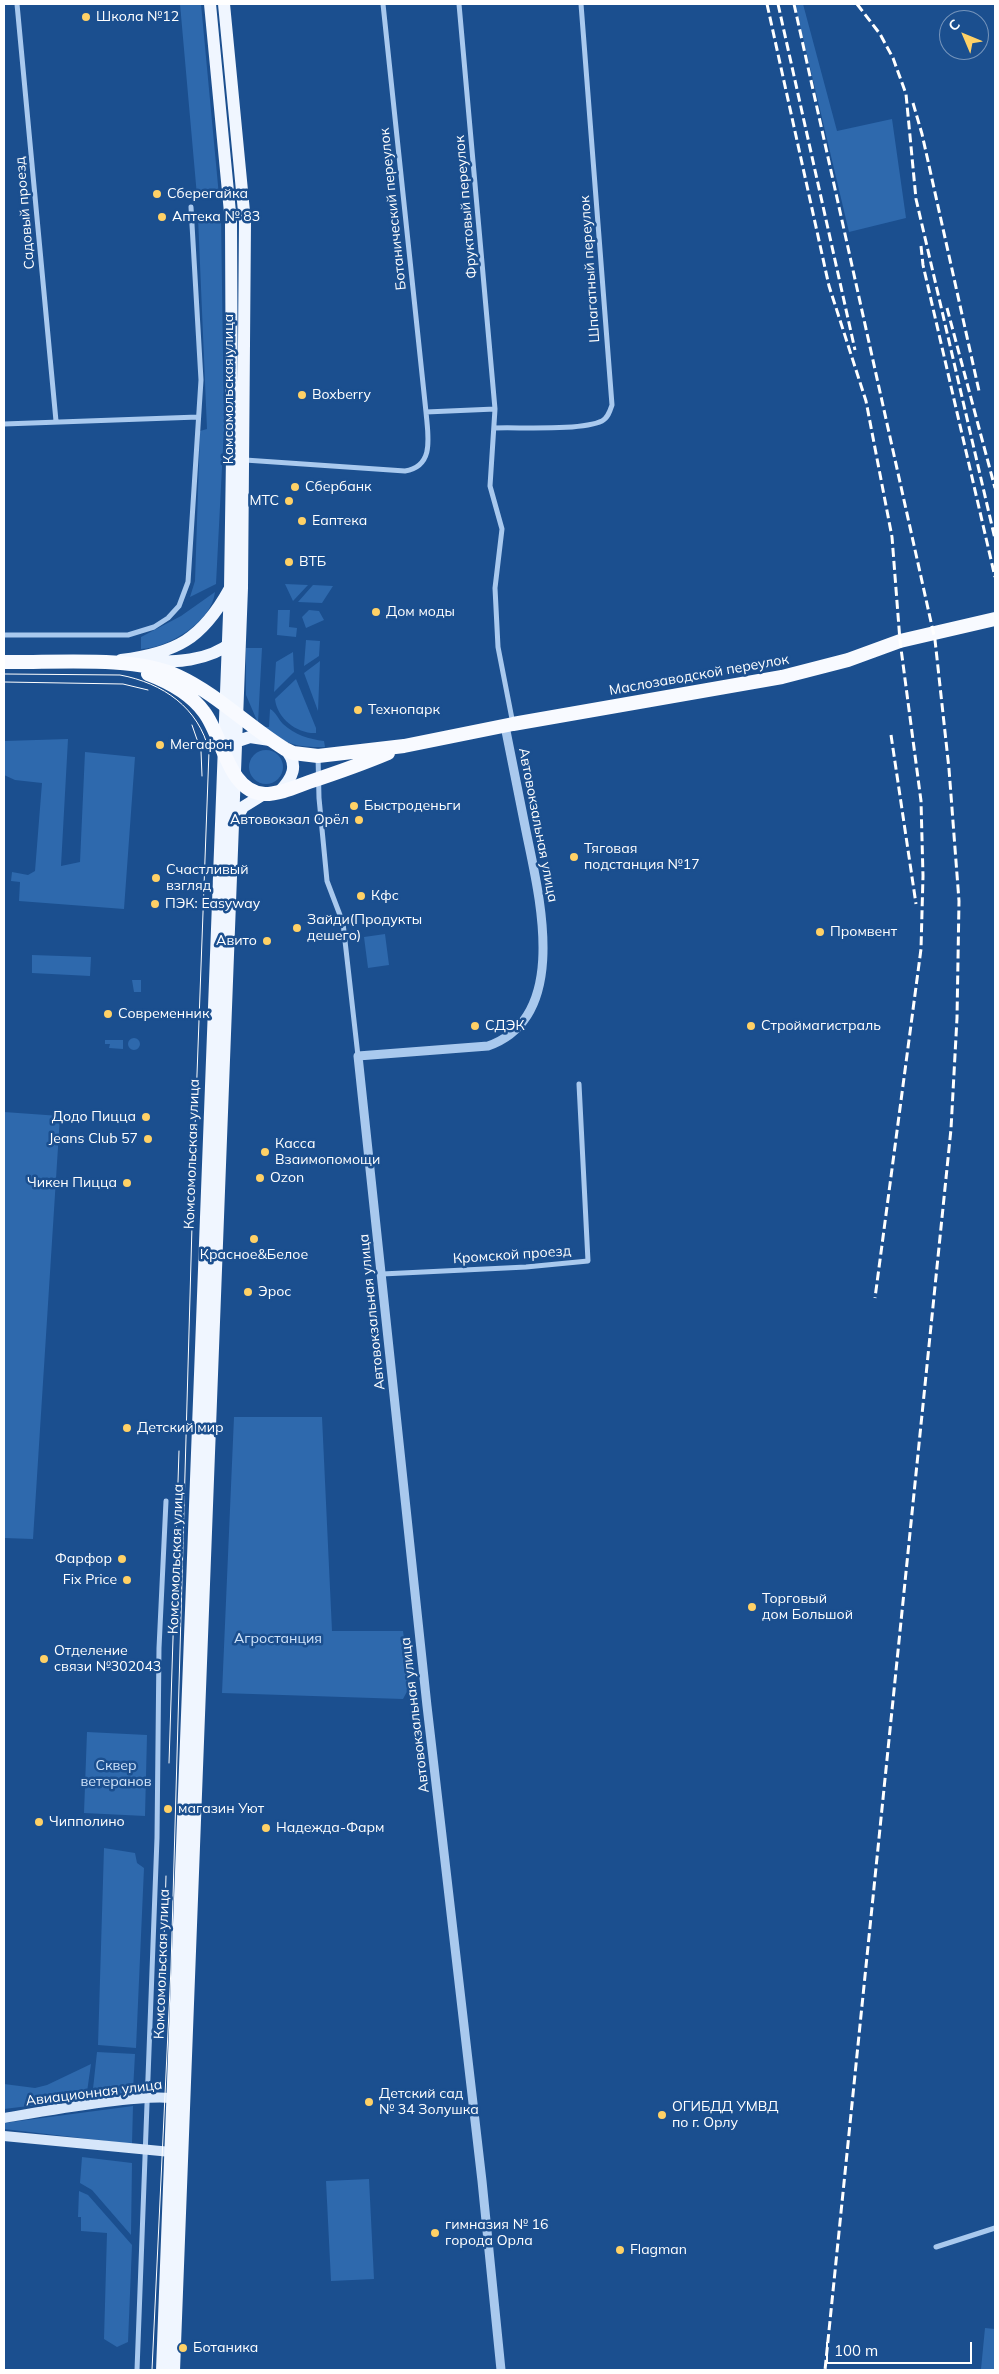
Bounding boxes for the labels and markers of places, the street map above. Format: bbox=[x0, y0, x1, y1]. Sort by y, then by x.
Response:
place label: Школа №12 bbox=[96, 9, 179, 25]
marker: Школа №12 bbox=[80, 11, 92, 23]
place label: Сберегайка bbox=[167, 186, 248, 202]
marker: Сберегайка bbox=[151, 188, 163, 200]
place label: Аптека № 83 bbox=[172, 209, 260, 225]
marker: Аптека № 83 bbox=[156, 211, 168, 223]
place label: Boxberry bbox=[312, 387, 371, 403]
marker: Boxberry bbox=[296, 389, 308, 401]
place label: Сбербанк bbox=[305, 479, 372, 495]
marker: Сбербанк bbox=[289, 481, 301, 493]
place label: МТС bbox=[250, 493, 279, 509]
marker: МТС bbox=[283, 495, 295, 507]
place label: Еаптека bbox=[312, 513, 367, 529]
marker: Еаптека bbox=[296, 515, 308, 527]
place label: ВТБ bbox=[299, 554, 326, 570]
marker: ВТБ bbox=[283, 556, 295, 568]
place label: Дом моды bbox=[386, 604, 455, 620]
marker: Дом моды bbox=[370, 606, 382, 618]
place label: Технопарк bbox=[368, 702, 440, 718]
marker: Технопарк bbox=[352, 704, 364, 716]
place label: Мегафон bbox=[170, 737, 232, 753]
marker: Мегафон bbox=[154, 739, 166, 751]
place label: Быстроденьги bbox=[364, 798, 461, 814]
marker: Быстроденьги bbox=[348, 800, 360, 812]
place label: Автовокзал Орёл bbox=[230, 812, 349, 828]
marker: Автовокзал Орёл bbox=[353, 814, 365, 826]
place label: Тяговая подстанция №17 bbox=[584, 841, 700, 874]
marker: Тяговая подстанция №17 bbox=[568, 851, 580, 863]
place label: Счастливый взгляд bbox=[166, 862, 249, 894]
marker: Счастливый взгляд bbox=[150, 872, 162, 884]
place label: Кфс bbox=[371, 888, 399, 904]
marker: Кфс bbox=[355, 890, 367, 902]
place label: ПЭК: Easyway bbox=[165, 896, 260, 912]
marker: ПЭК: Easyway bbox=[149, 898, 161, 910]
place label: Зайди(Продукты дешего) bbox=[307, 912, 422, 944]
marker: Зайди(Продукты дешего) bbox=[291, 922, 303, 934]
place label: Промвент bbox=[830, 924, 897, 940]
marker: Промвент bbox=[814, 926, 826, 938]
place label: Авито bbox=[216, 933, 257, 949]
marker: Авито bbox=[261, 935, 273, 947]
place label: Современник bbox=[118, 1006, 209, 1022]
marker: Современник bbox=[102, 1008, 114, 1020]
place label: СДЭК bbox=[485, 1018, 525, 1034]
place label: Строймагистраль bbox=[761, 1018, 881, 1034]
marker: СДЭК bbox=[469, 1020, 481, 1032]
marker: Строймагистраль bbox=[745, 1020, 757, 1032]
place label: Додо Пицца bbox=[52, 1109, 136, 1125]
marker: Додо Пицца bbox=[140, 1111, 152, 1123]
place label: Jeans Club 57 bbox=[49, 1131, 138, 1147]
marker: Jeans Club 57 bbox=[142, 1133, 154, 1145]
place label: Касса Взаимопомощи bbox=[275, 1136, 380, 1168]
marker: Касса Взаимопомощи bbox=[259, 1146, 271, 1158]
place label: Ozon bbox=[270, 1170, 304, 1186]
marker: Ozon bbox=[254, 1172, 266, 1184]
place label: Чикен Пицца bbox=[27, 1175, 117, 1191]
marker: Чикен Пицца bbox=[121, 1177, 133, 1189]
marker: Красное&Белое bbox=[248, 1233, 260, 1245]
place label: Красное&Белое bbox=[200, 1247, 308, 1263]
place label: Эрос bbox=[258, 1284, 291, 1300]
marker: Эрос bbox=[242, 1286, 254, 1298]
place label: Детский мир bbox=[137, 1420, 224, 1436]
marker: Детский мир bbox=[121, 1422, 133, 1434]
place label: Фарфор bbox=[55, 1551, 112, 1567]
marker: Фарфор bbox=[116, 1553, 128, 1565]
place label: Fix Price bbox=[63, 1572, 117, 1588]
marker: Fix Price bbox=[121, 1574, 133, 1586]
place label: Торговый дом Большой bbox=[762, 1591, 853, 1624]
marker: Торговый дом Большой bbox=[746, 1601, 758, 1613]
place label: Отделение связи №302043 bbox=[54, 1643, 161, 1675]
marker: Отделение связи №302043 bbox=[38, 1653, 50, 1665]
place label: магазин Уют bbox=[178, 1801, 264, 1817]
marker: магазин Уют bbox=[162, 1803, 174, 1815]
place label: Чипполино bbox=[49, 1814, 125, 1830]
marker: Чипполино bbox=[33, 1816, 45, 1828]
place label: Надежда-Фарм bbox=[276, 1820, 385, 1836]
marker: Надежда-Фарм bbox=[260, 1822, 272, 1834]
place label: Детский сад № 34 Золушка bbox=[379, 2086, 479, 2118]
marker: Детский сад № 34 Золушка bbox=[363, 2096, 375, 2108]
place label: ОГИБДД УМВД по г. Орлу bbox=[672, 2099, 778, 2132]
marker: ОГИБДД УМВД по г. Орлу bbox=[656, 2109, 668, 2121]
place label: гимназия № 16 города Орла bbox=[445, 2217, 548, 2250]
marker: гимназия № 16 города Орла bbox=[429, 2227, 441, 2239]
place label: Flagman bbox=[630, 2242, 687, 2258]
marker: Flagman bbox=[614, 2244, 626, 2256]
place label: Ботаника bbox=[193, 2340, 258, 2356]
marker: Ботаника bbox=[177, 2342, 189, 2354]

